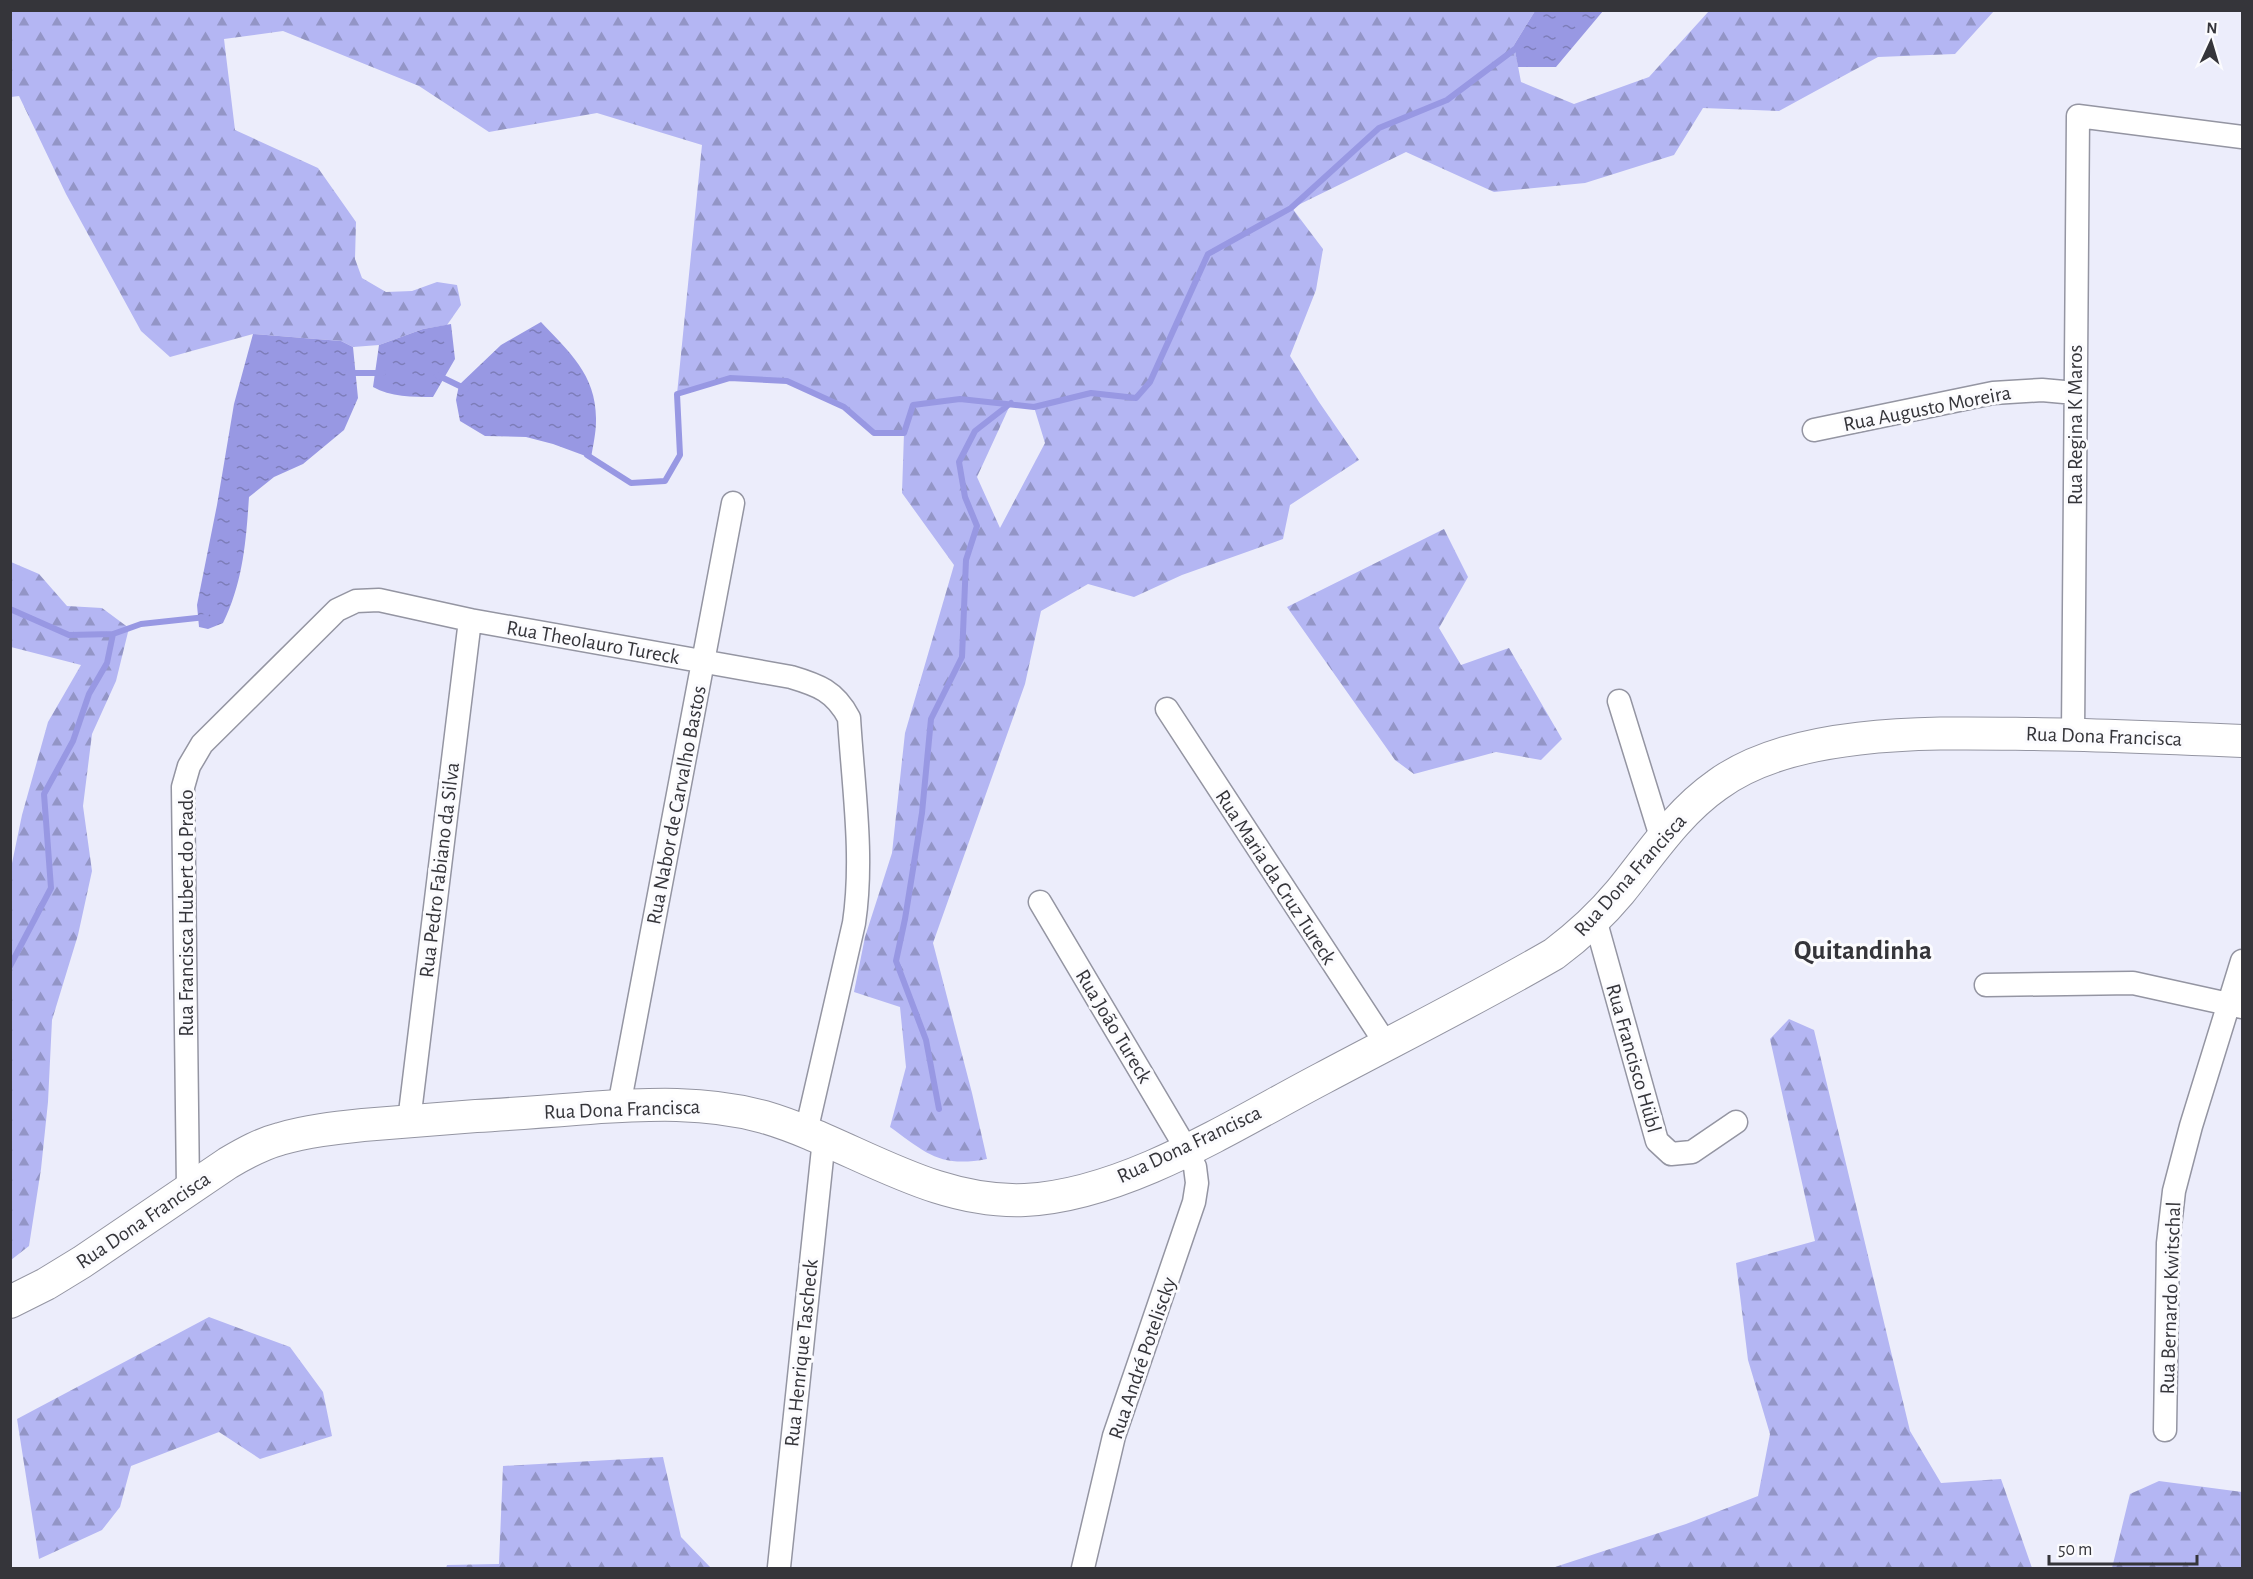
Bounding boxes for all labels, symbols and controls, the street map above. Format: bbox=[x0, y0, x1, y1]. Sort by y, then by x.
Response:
north arrow bbox=[2181, 12, 2241, 72]
text: N bbox=[2206, 20, 2218, 36]
street label: Rua Regina K Maros bbox=[2065, 345, 2086, 505]
street label: Rua Augusto Moreira bbox=[1841, 382, 2013, 435]
street label: Rua Theolauro Tureck bbox=[505, 617, 682, 668]
street label: Rua Nabor de Carvalho Bastos bbox=[643, 684, 710, 926]
street label: Rua Dona Francisca bbox=[2025, 723, 2183, 750]
street label: Rua Pedro Fabiano da Silva bbox=[416, 761, 463, 979]
street label: Rua Maria da Cruz Tureck bbox=[1211, 786, 1340, 969]
street label: Rua Francisca Hubert do Prado bbox=[176, 789, 197, 1037]
street label: Rua Dona Francisca bbox=[1570, 810, 1691, 941]
district label: Quitandinha bbox=[1794, 937, 1932, 965]
street label: Rua João Tureck bbox=[1072, 966, 1156, 1087]
street label: Rua Francisco Hübl bbox=[1602, 981, 1665, 1135]
street label: Rua Dona Francisca bbox=[543, 1096, 701, 1123]
street label: Rua Dona Francisca bbox=[1114, 1102, 1265, 1187]
street label: Rua Dona Francisca bbox=[73, 1168, 214, 1273]
street label: Rua Bernardo Kwitschal bbox=[2157, 1201, 2184, 1395]
street label: Rua Henrique Tascheck bbox=[781, 1258, 822, 1448]
street label: Rua André Poteliscky bbox=[1105, 1274, 1180, 1442]
scale bar bbox=[2049, 1528, 2198, 1566]
text: 50 m bbox=[2058, 1541, 2092, 1559]

